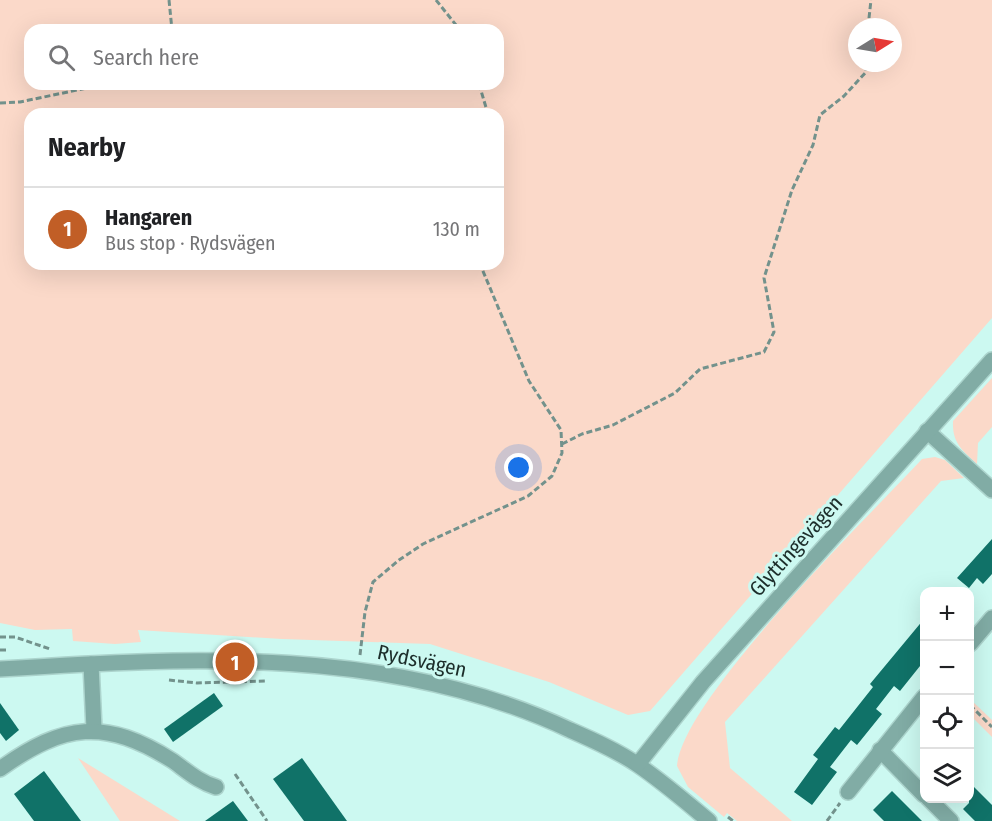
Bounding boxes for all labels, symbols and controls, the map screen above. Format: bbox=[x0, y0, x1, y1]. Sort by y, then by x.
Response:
north arrow bbox=[848, 18, 902, 72]
search box bbox=[24, 24, 504, 90]
icon: search bbox=[45, 41, 78, 74]
text: Search here bbox=[93, 44, 199, 71]
text: Nearby bbox=[48, 132, 125, 163]
text: Hangaren bbox=[105, 204, 192, 231]
text: 1 bbox=[63, 217, 72, 241]
text: 130 m bbox=[433, 217, 480, 241]
text: Bus stop · Rydsvägen bbox=[105, 231, 276, 255]
your location bbox=[504, 453, 533, 482]
street label: Glyttingevägen bbox=[744, 490, 848, 602]
map controls bbox=[920, 587, 974, 803]
button: + bbox=[920, 587, 974, 641]
street label: Rydsvägen bbox=[375, 639, 469, 683]
pin: 1 bbox=[216, 640, 254, 684]
button: − bbox=[920, 641, 974, 695]
button: locate bbox=[920, 695, 974, 749]
button: layers bbox=[920, 749, 974, 803]

